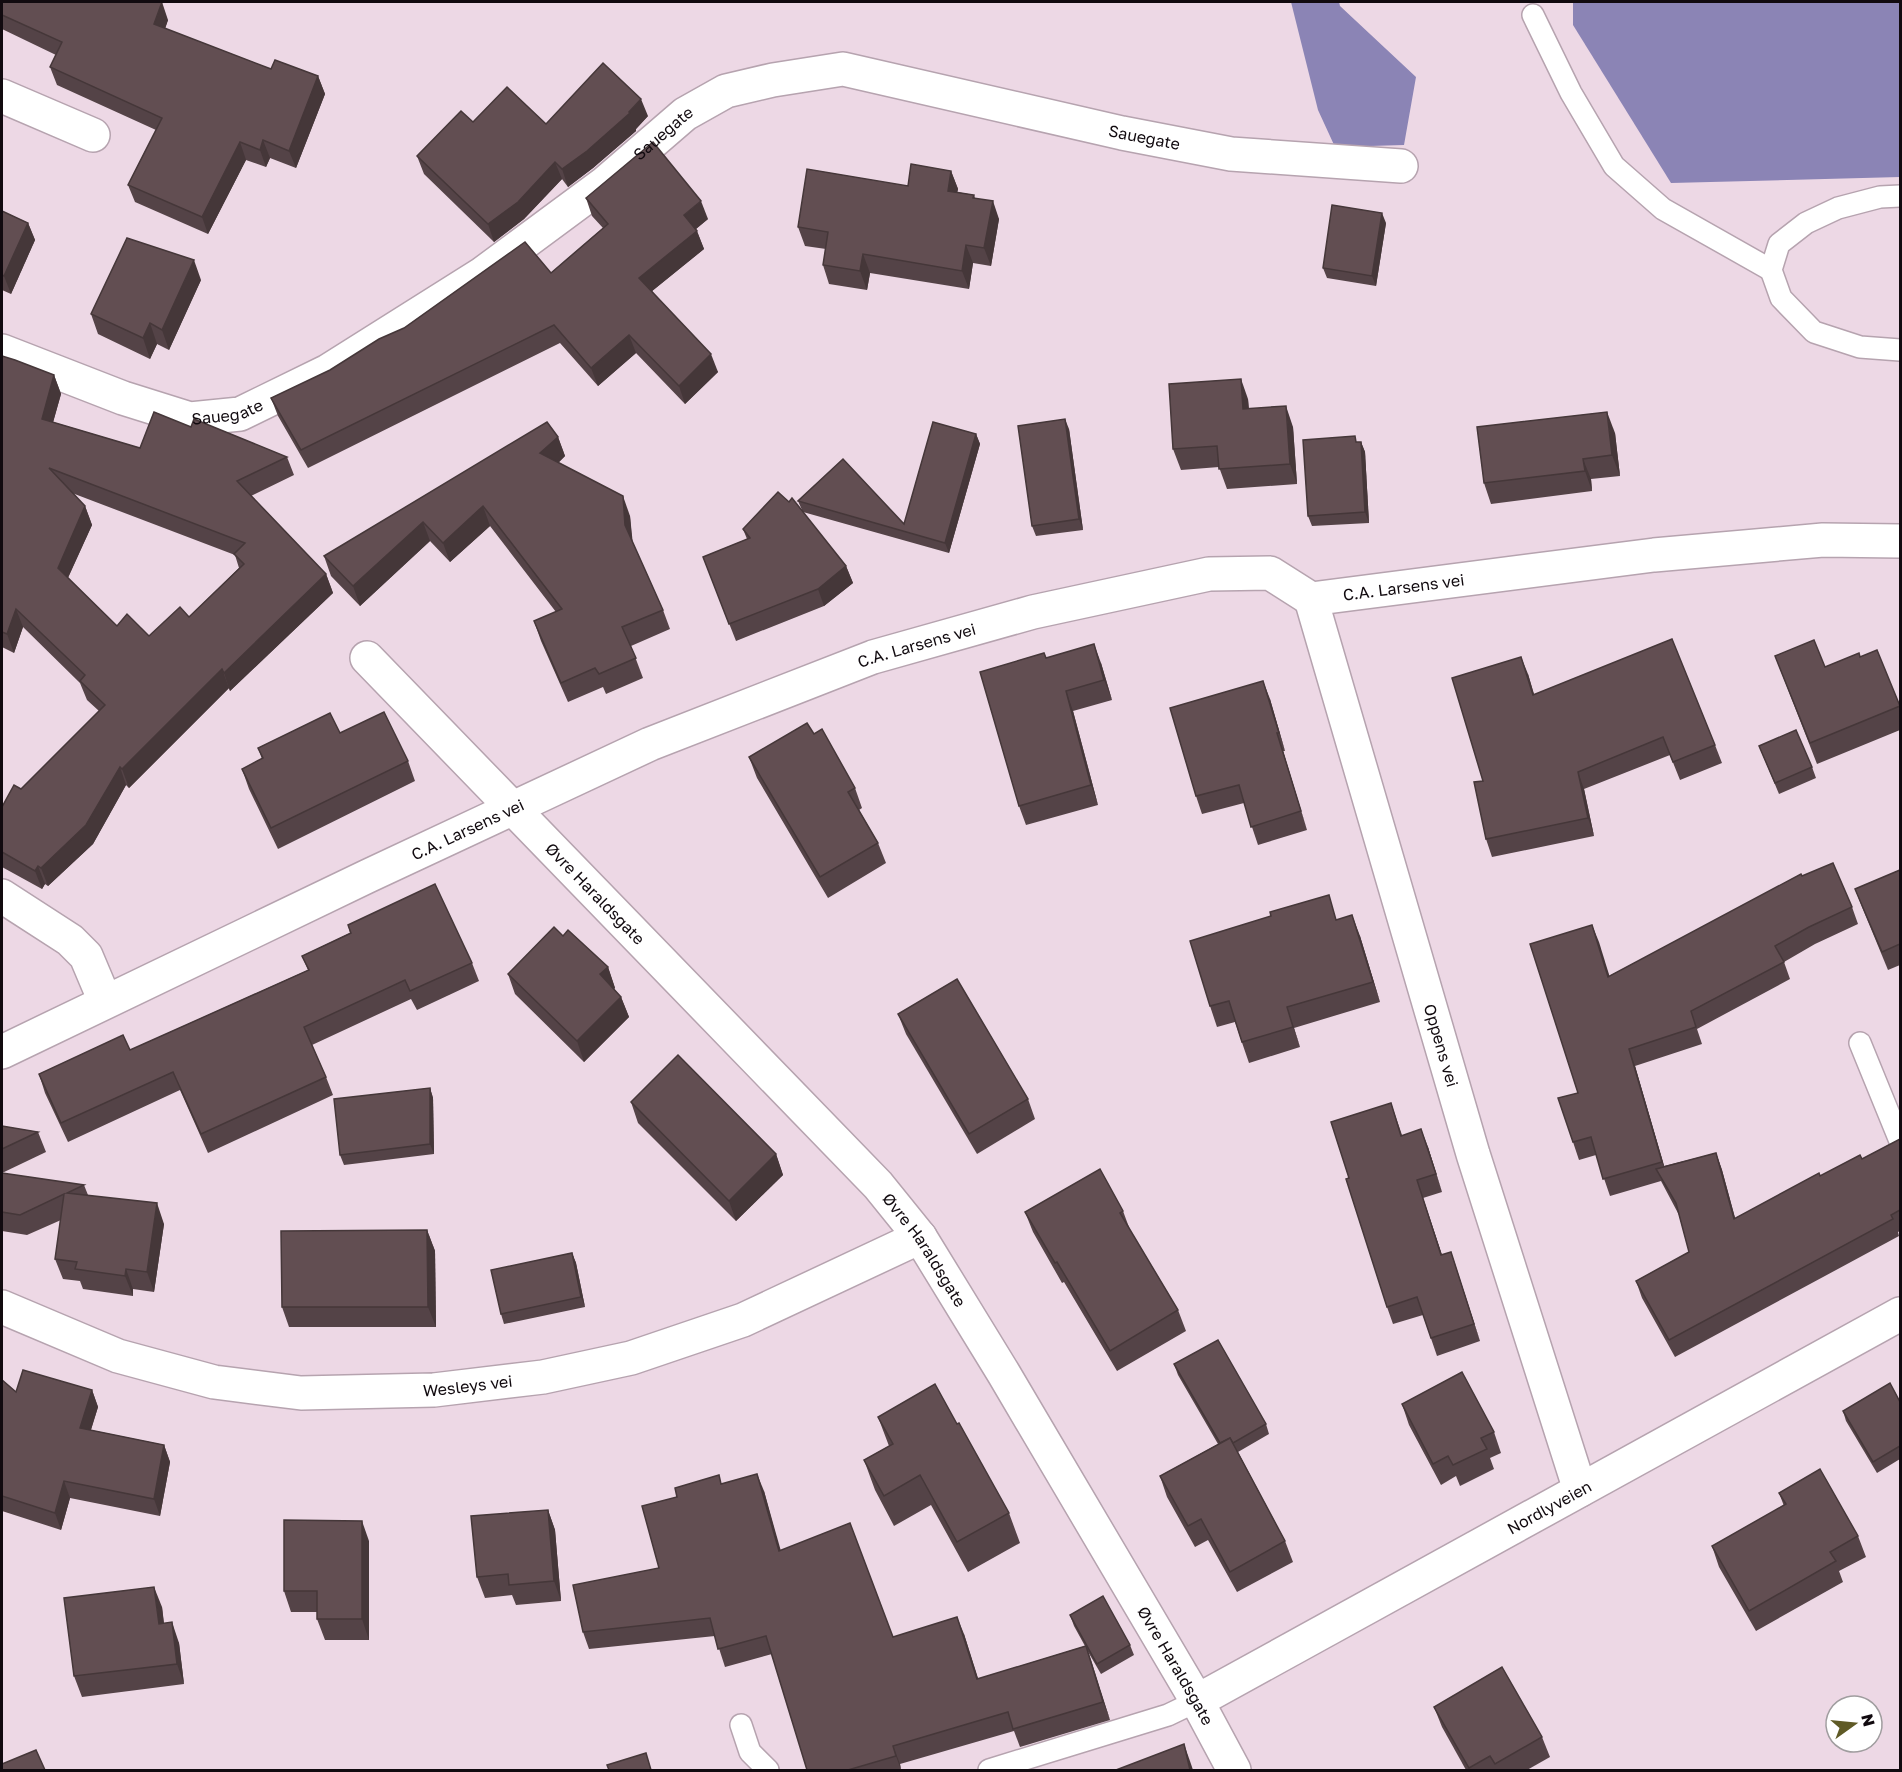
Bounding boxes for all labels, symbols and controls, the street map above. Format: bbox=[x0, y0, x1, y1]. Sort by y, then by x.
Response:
street label: Sauegate bbox=[629, 102, 696, 164]
street label: Sauegate bbox=[1107, 120, 1182, 154]
street label: Sauegate bbox=[191, 394, 266, 429]
street label: C.A. Larsens vei bbox=[1342, 569, 1465, 605]
street label: C.A. Larsens vei bbox=[855, 619, 978, 672]
street label: C.A. Larsens vei bbox=[408, 794, 527, 864]
street label: Øvre Haraldsgate bbox=[541, 838, 649, 949]
street label: Oppens vei bbox=[1420, 1002, 1463, 1089]
street label: Øvre Haraldsgate bbox=[878, 1189, 970, 1311]
street label: Wesleys vei bbox=[423, 1371, 514, 1400]
street label: Nordlyveien bbox=[1503, 1476, 1595, 1538]
street label: Øvre Haraldsgate bbox=[1133, 1603, 1218, 1728]
north arrow bbox=[1824, 1694, 1884, 1754]
text: N bbox=[1857, 1712, 1880, 1729]

